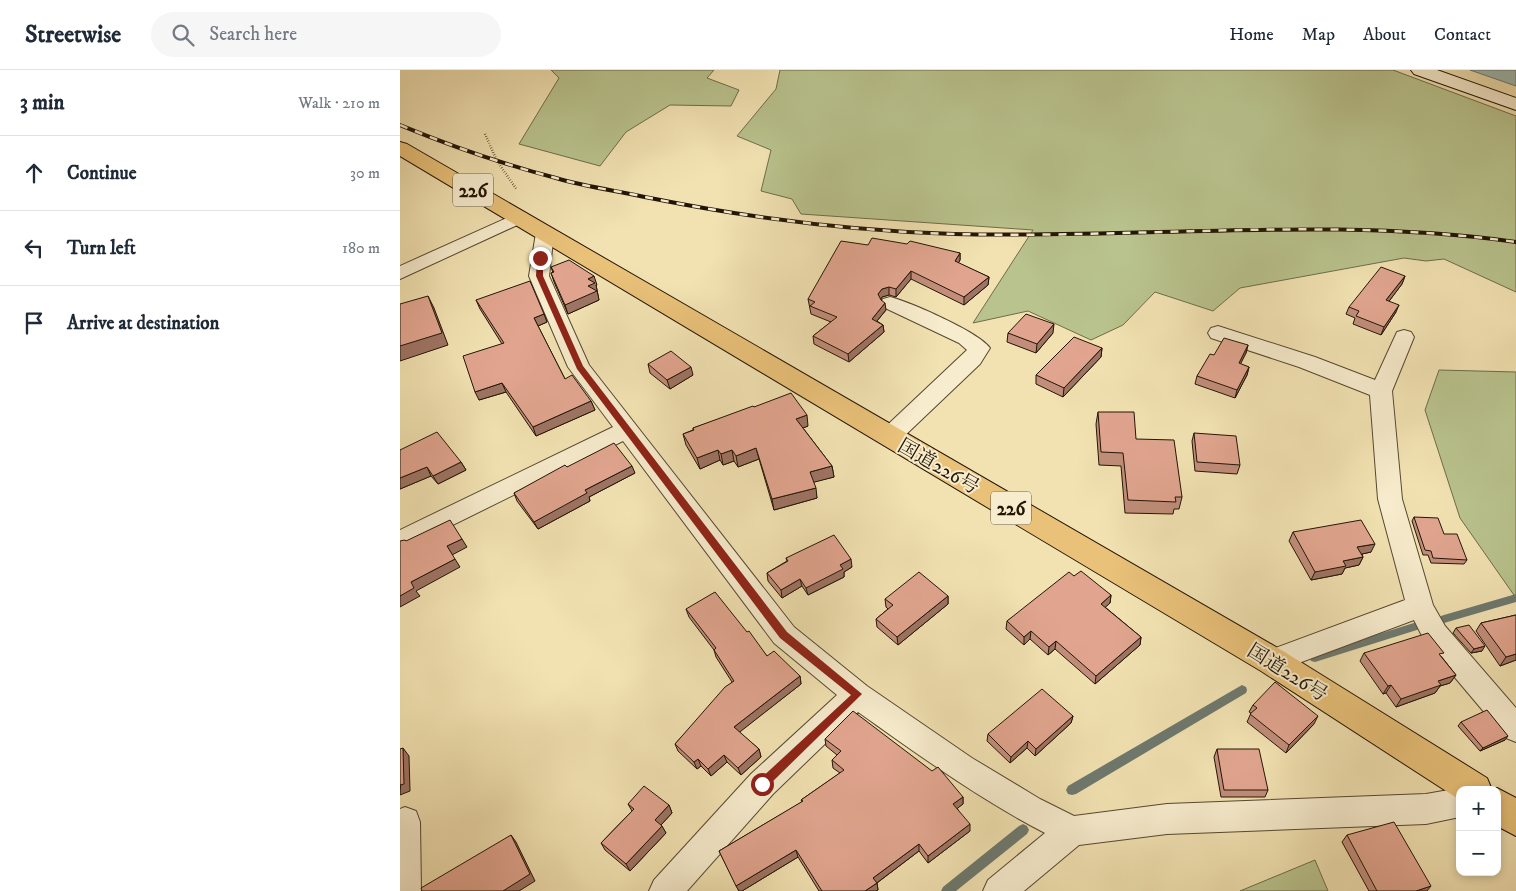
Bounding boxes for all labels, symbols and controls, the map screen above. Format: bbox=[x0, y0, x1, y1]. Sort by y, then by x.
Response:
search box bbox=[151, 12, 501, 57]
text: Streetwise bbox=[25, 20, 121, 50]
icon: search bbox=[169, 21, 197, 49]
text: Search here bbox=[209, 23, 297, 46]
text: Home bbox=[1229, 24, 1274, 46]
text: Map bbox=[1302, 24, 1335, 46]
text: About bbox=[1363, 24, 1406, 46]
text: Contact bbox=[1434, 24, 1491, 46]
text: 3 min bbox=[20, 90, 65, 116]
text: Walk · 210 m bbox=[298, 93, 380, 113]
icon: ahead bbox=[20, 159, 48, 187]
text: Continue bbox=[67, 162, 137, 185]
text: 30 m bbox=[350, 163, 380, 183]
road number: 226 bbox=[453, 174, 493, 206]
icon: left bbox=[20, 234, 48, 262]
text: Turn left bbox=[67, 237, 136, 260]
text: 180 m bbox=[342, 238, 380, 258]
route end bbox=[529, 247, 552, 270]
icon: arrive bbox=[20, 309, 48, 337]
text: Arrive at destination bbox=[67, 312, 219, 335]
street label: 国道226号 bbox=[893, 434, 983, 501]
road number: 226 bbox=[991, 492, 1031, 524]
street label: 国道226号 bbox=[1242, 639, 1332, 708]
route start bbox=[751, 773, 774, 796]
map controls bbox=[1456, 786, 1501, 876]
button: + bbox=[1456, 786, 1501, 831]
button: − bbox=[1456, 831, 1501, 876]

